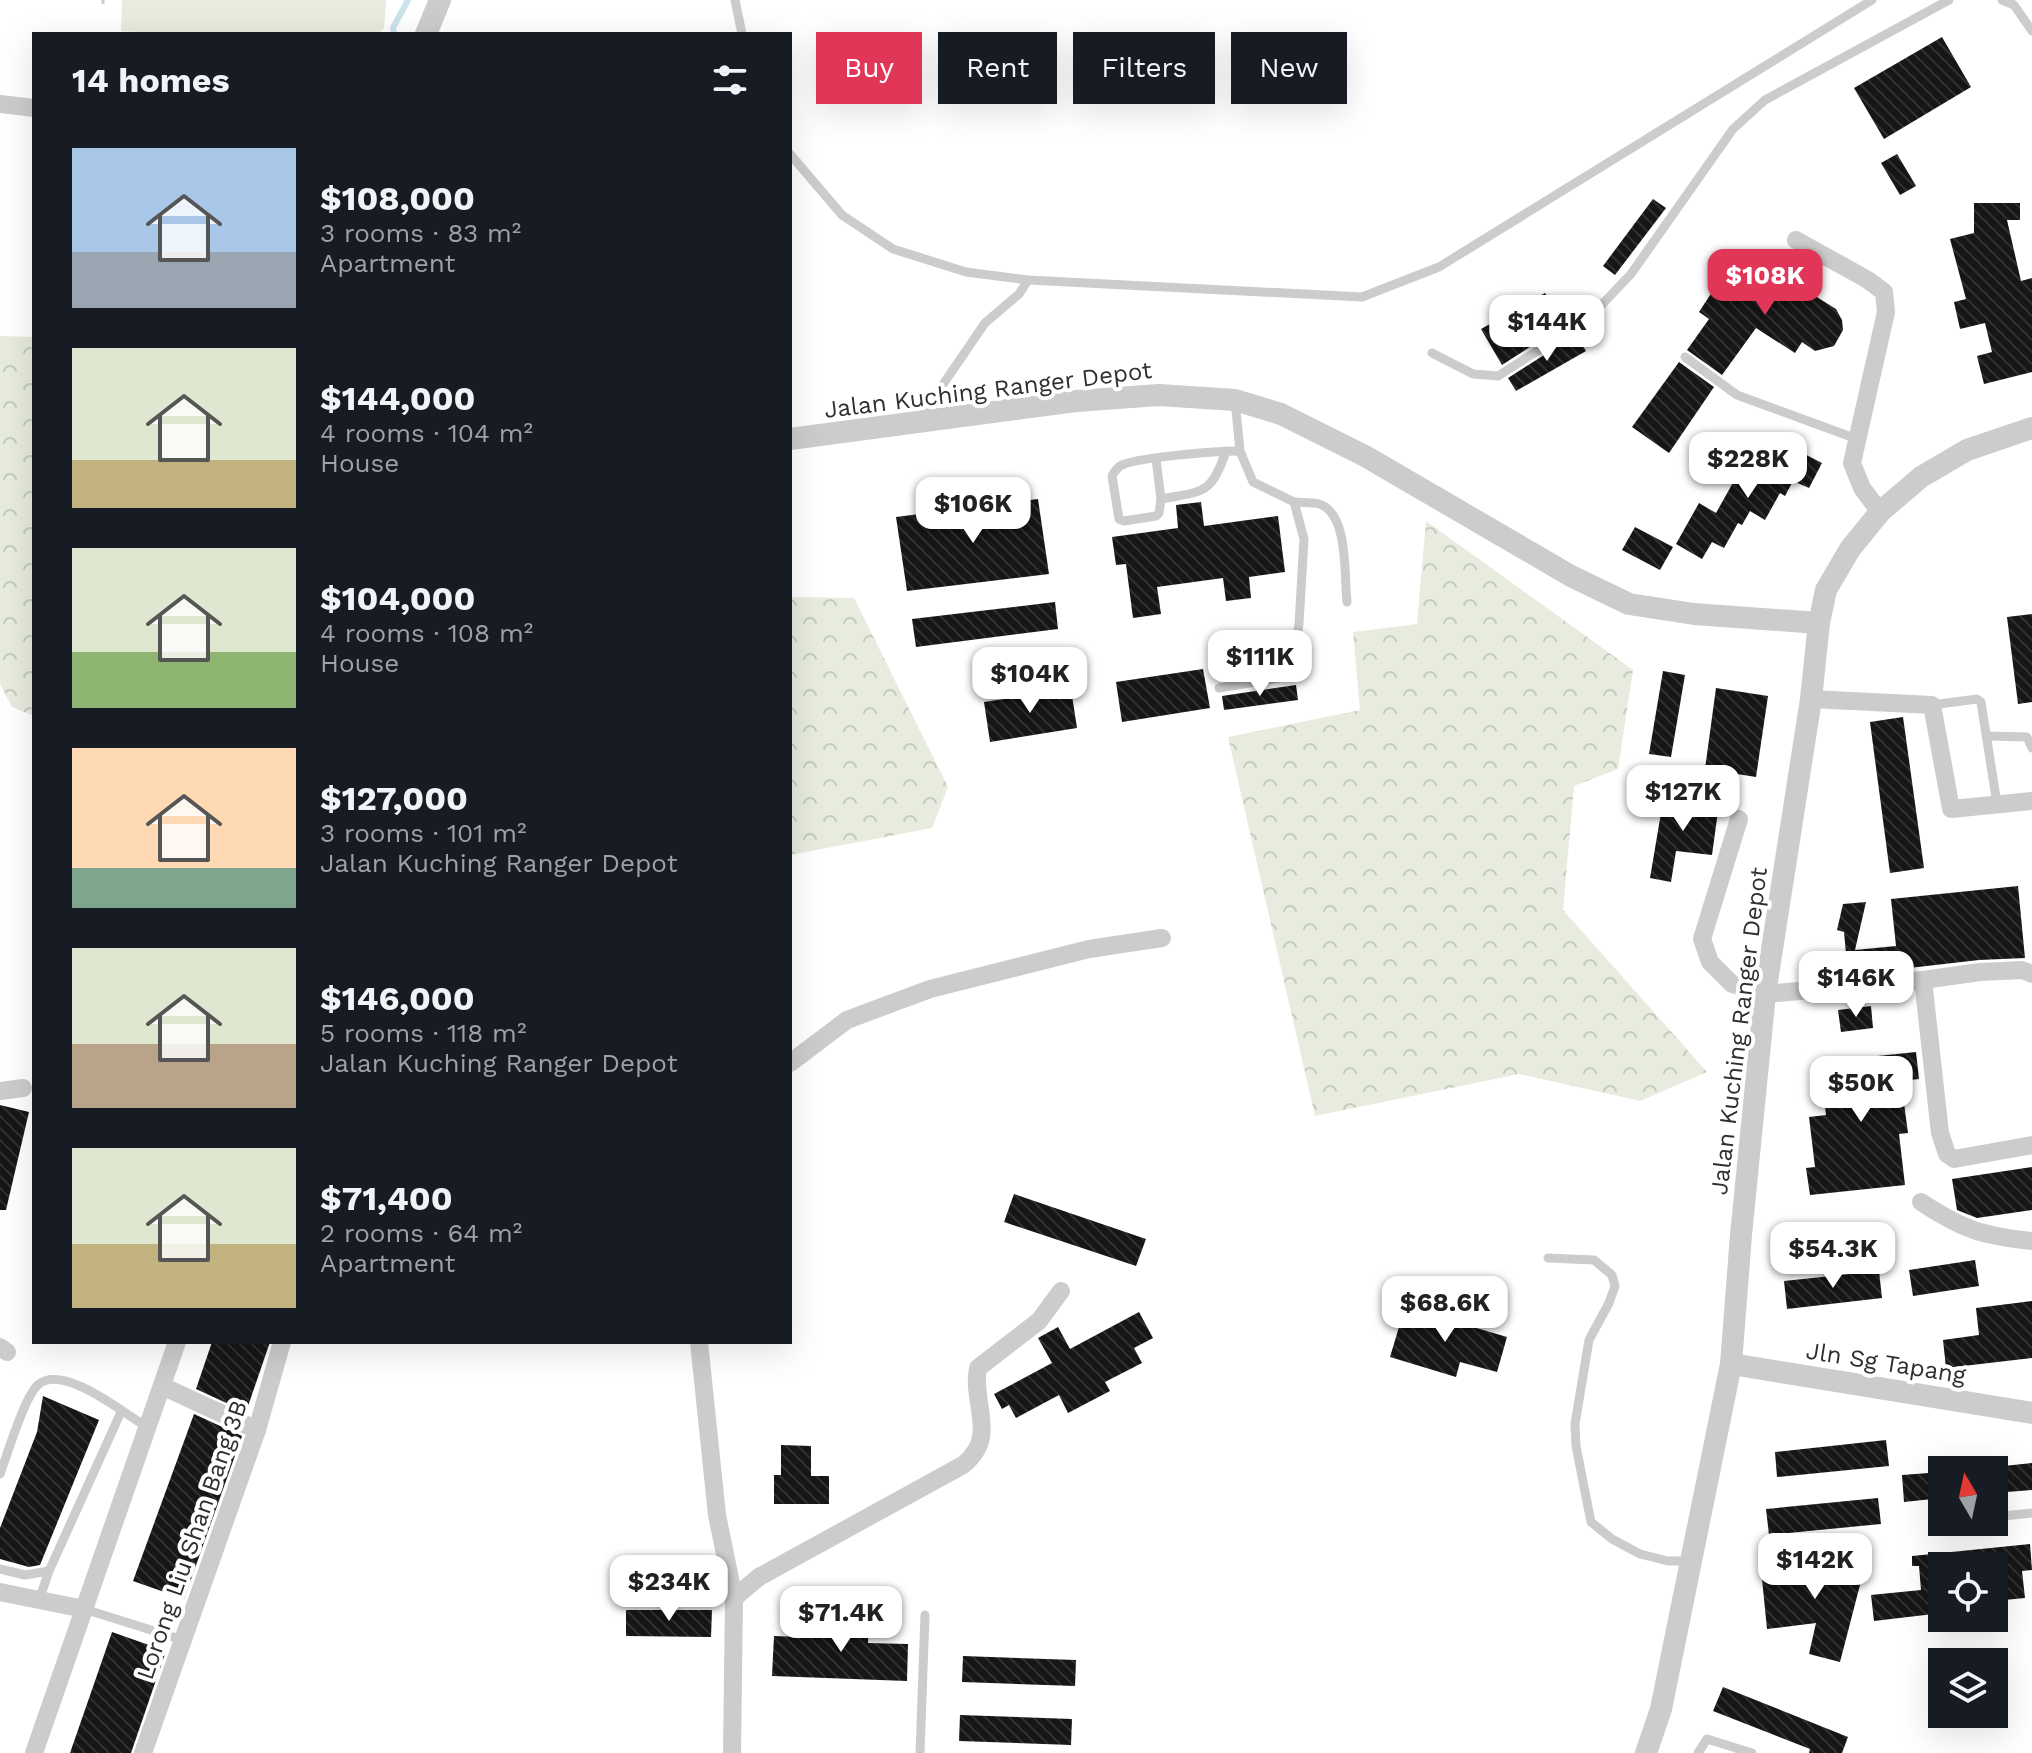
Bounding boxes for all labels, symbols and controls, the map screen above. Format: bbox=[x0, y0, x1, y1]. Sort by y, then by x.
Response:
chip: Buy bbox=[816, 32, 922, 104]
chip: Rent bbox=[938, 32, 1057, 104]
chip: Filters bbox=[1073, 32, 1215, 104]
chip: New bbox=[1231, 32, 1347, 104]
icon: filters bbox=[708, 58, 752, 102]
text: 14 homes bbox=[72, 60, 230, 100]
text: $108,000 bbox=[320, 178, 475, 218]
icon: home bbox=[136, 180, 232, 276]
text: 3 rooms · 83 m² bbox=[320, 218, 521, 248]
text: Apartment bbox=[320, 248, 456, 278]
pin: $108K bbox=[1709, 249, 1821, 317]
text: $108K bbox=[1726, 260, 1804, 290]
pin: $144K bbox=[1491, 295, 1603, 363]
text: $144K bbox=[1507, 306, 1587, 336]
street label: Jalan Kuching Ranger Depot bbox=[823, 356, 1153, 424]
text: $144,000 bbox=[320, 378, 475, 418]
icon: home bbox=[136, 380, 232, 476]
text: 4 rooms · 104 m² bbox=[320, 418, 533, 448]
pin: $228K bbox=[1692, 432, 1804, 500]
text: $228K bbox=[1707, 443, 1789, 473]
text: House bbox=[320, 448, 399, 478]
pin: $106K bbox=[917, 477, 1029, 545]
text: $106K bbox=[934, 488, 1012, 518]
text: $104,000 bbox=[320, 578, 475, 618]
icon: home bbox=[136, 580, 232, 676]
text: 4 rooms · 108 m² bbox=[320, 618, 533, 648]
pin: $111K bbox=[1204, 630, 1316, 698]
text: $111K bbox=[1226, 641, 1294, 671]
pin: $104K bbox=[974, 647, 1086, 715]
text: House bbox=[320, 648, 399, 678]
text: $104K bbox=[990, 658, 1070, 688]
pin: $127K bbox=[1627, 765, 1739, 833]
text: $127K bbox=[1645, 776, 1721, 806]
text: $127,000 bbox=[320, 778, 468, 818]
icon: home bbox=[136, 780, 232, 876]
text: 3 rooms · 101 m² bbox=[320, 818, 527, 848]
text: Jalan Kuching Ranger Depot bbox=[320, 848, 678, 878]
street label: Jalan Kuching Ranger Depot bbox=[1705, 866, 1773, 1196]
pin: $146K bbox=[1800, 951, 1912, 1019]
text: $146K bbox=[1817, 962, 1895, 992]
text: $146,000 bbox=[320, 978, 475, 1018]
icon: home bbox=[136, 980, 232, 1076]
text: 5 rooms · 118 m² bbox=[320, 1018, 526, 1048]
text: Jalan Kuching Ranger Depot bbox=[320, 1048, 678, 1078]
pin: $50K bbox=[1814, 1056, 1908, 1124]
text: $50K bbox=[1828, 1067, 1894, 1097]
text: $71,400 bbox=[320, 1178, 453, 1218]
icon: home bbox=[136, 1180, 232, 1276]
text: 2 rooms · 64 m² bbox=[320, 1218, 522, 1248]
pin: $54.3K bbox=[1768, 1222, 1898, 1290]
text: $54.3K bbox=[1788, 1233, 1878, 1263]
text: Apartment bbox=[320, 1248, 456, 1278]
pin: $68.6K bbox=[1380, 1276, 1510, 1344]
text: $68.6K bbox=[1400, 1287, 1490, 1317]
street label: Jln Sg Tapang bbox=[1804, 1337, 1968, 1389]
street label: Lorong Liu Shan Bang 3B bbox=[131, 1397, 253, 1683]
north arrow bbox=[1928, 1456, 2008, 1536]
map controls bbox=[1928, 1456, 2008, 1728]
pin: $142K bbox=[1759, 1533, 1871, 1601]
text: $142K bbox=[1776, 1544, 1854, 1574]
button: locate bbox=[1928, 1552, 2008, 1632]
pin: $234K bbox=[613, 1555, 725, 1623]
text: $234K bbox=[628, 1566, 710, 1596]
pin: $71.4K bbox=[776, 1586, 906, 1654]
text: $71.4K bbox=[798, 1597, 884, 1627]
button: layers bbox=[1928, 1648, 2008, 1728]

